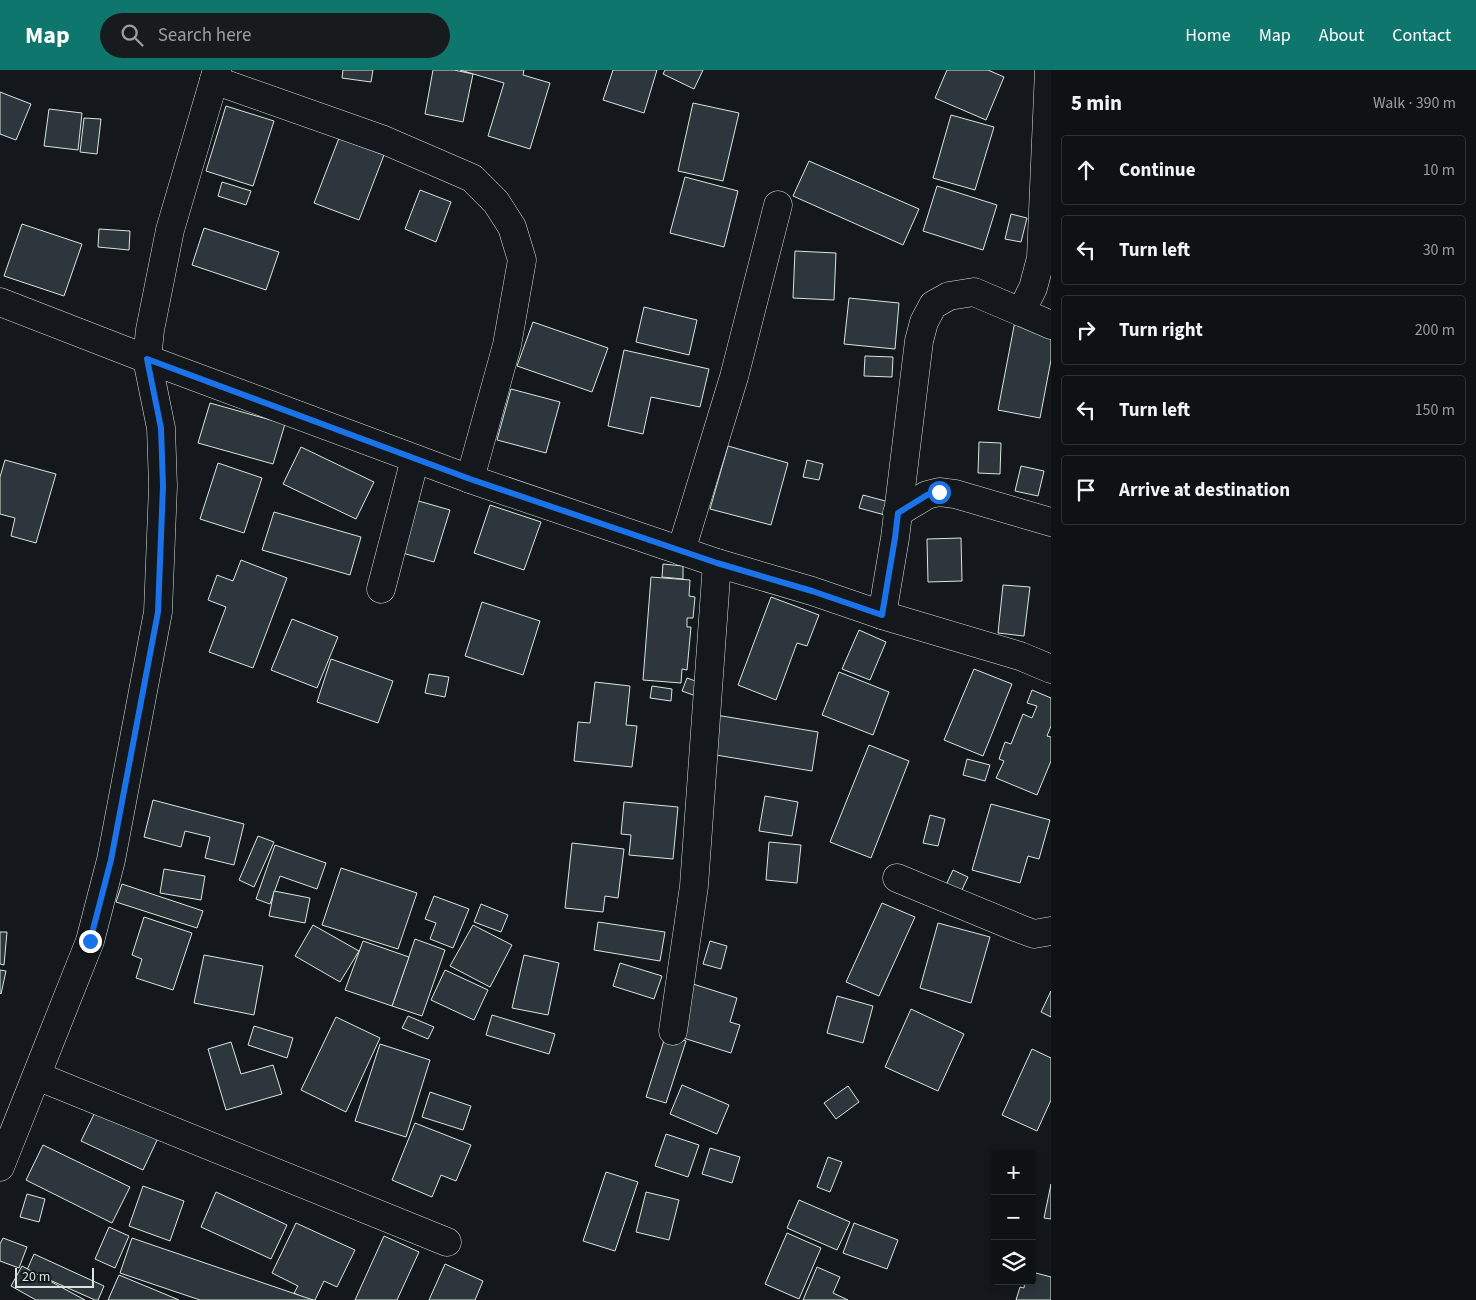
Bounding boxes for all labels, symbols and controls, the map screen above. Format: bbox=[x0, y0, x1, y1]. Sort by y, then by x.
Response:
search box bbox=[100, 13, 450, 58]
text: Map bbox=[25, 18, 70, 53]
icon: search bbox=[118, 21, 146, 49]
text: Search here bbox=[158, 22, 251, 49]
text: Home bbox=[1185, 23, 1231, 48]
text: Map bbox=[1259, 23, 1291, 48]
text: About bbox=[1319, 23, 1364, 48]
text: Contact bbox=[1392, 23, 1451, 48]
text: 5 min bbox=[1071, 88, 1122, 118]
text: Walk · 390 m bbox=[1373, 92, 1456, 114]
icon: ahead bbox=[1072, 156, 1100, 184]
text: Continue bbox=[1119, 157, 1196, 184]
text: 10 m bbox=[1423, 159, 1455, 181]
icon: left bbox=[1072, 236, 1100, 264]
text: Turn left bbox=[1119, 237, 1190, 264]
text: 30 m bbox=[1423, 239, 1455, 261]
icon: right bbox=[1072, 316, 1100, 344]
text: Turn right bbox=[1119, 317, 1203, 344]
text: 200 m bbox=[1415, 319, 1455, 341]
icon: left bbox=[1072, 396, 1100, 424]
text: Turn left bbox=[1119, 397, 1190, 424]
text: 150 m bbox=[1415, 399, 1455, 421]
icon: arrive bbox=[1072, 476, 1100, 504]
text: Arrive at destination bbox=[1119, 477, 1290, 504]
route start bbox=[928, 481, 951, 504]
route end bbox=[79, 930, 102, 953]
map controls bbox=[991, 1150, 1036, 1285]
button: + bbox=[991, 1150, 1036, 1195]
button: − bbox=[991, 1195, 1036, 1240]
button: layers bbox=[991, 1240, 1036, 1285]
scale bar bbox=[15, 1265, 94, 1288]
text: 20 m bbox=[22, 1267, 50, 1287]

